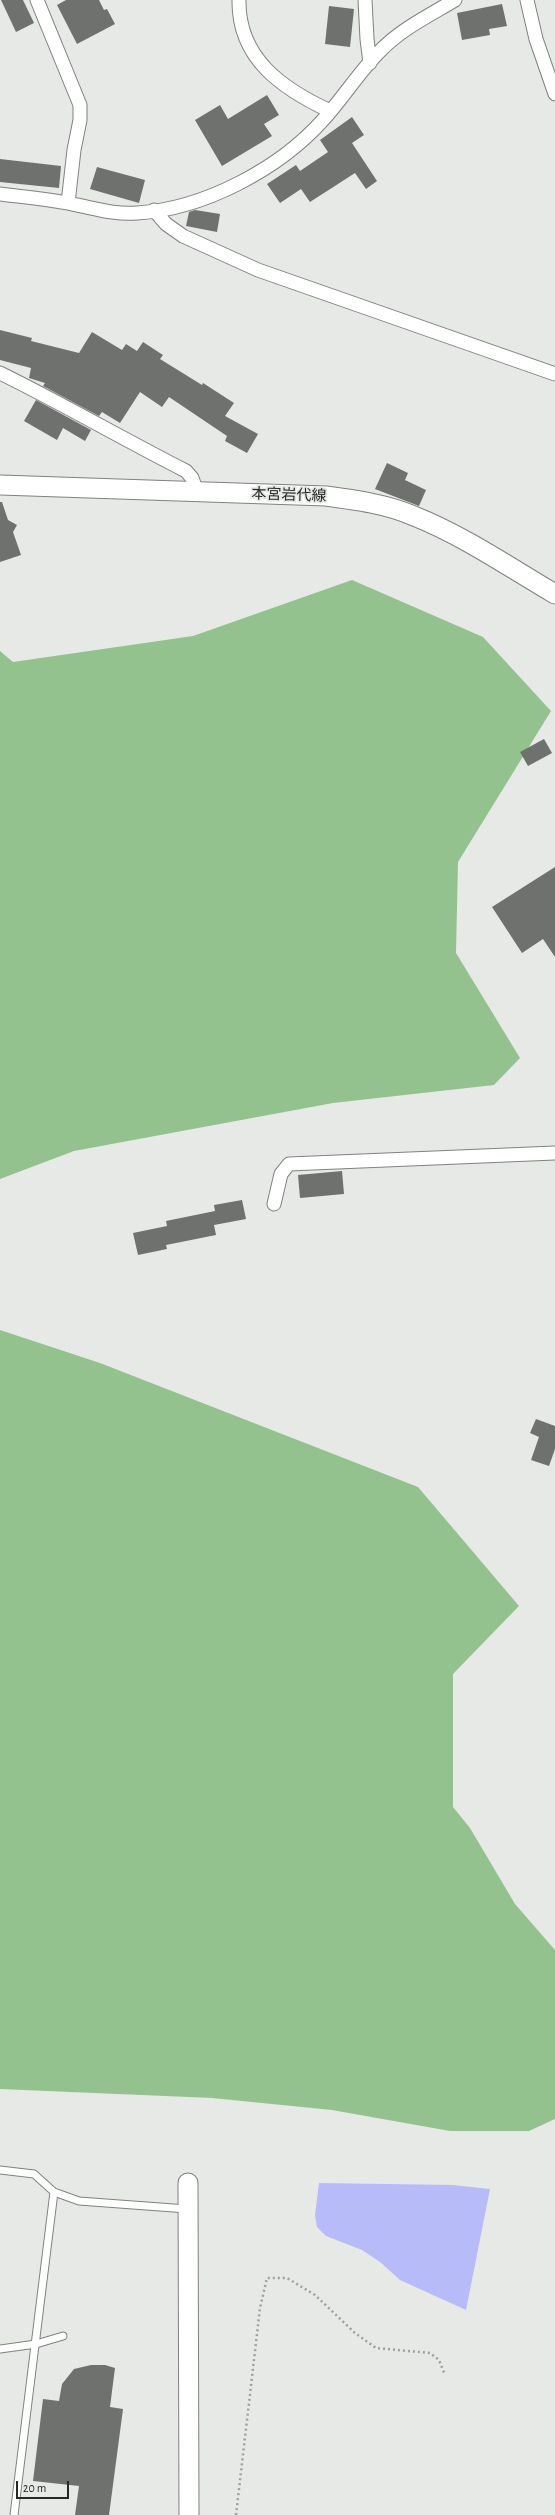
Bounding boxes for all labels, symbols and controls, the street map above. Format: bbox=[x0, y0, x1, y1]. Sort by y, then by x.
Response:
street label: 本宮岩代線 bbox=[251, 485, 327, 505]
scale bar bbox=[18, 2473, 71, 2499]
text: 20 m bbox=[23, 2482, 46, 2494]

